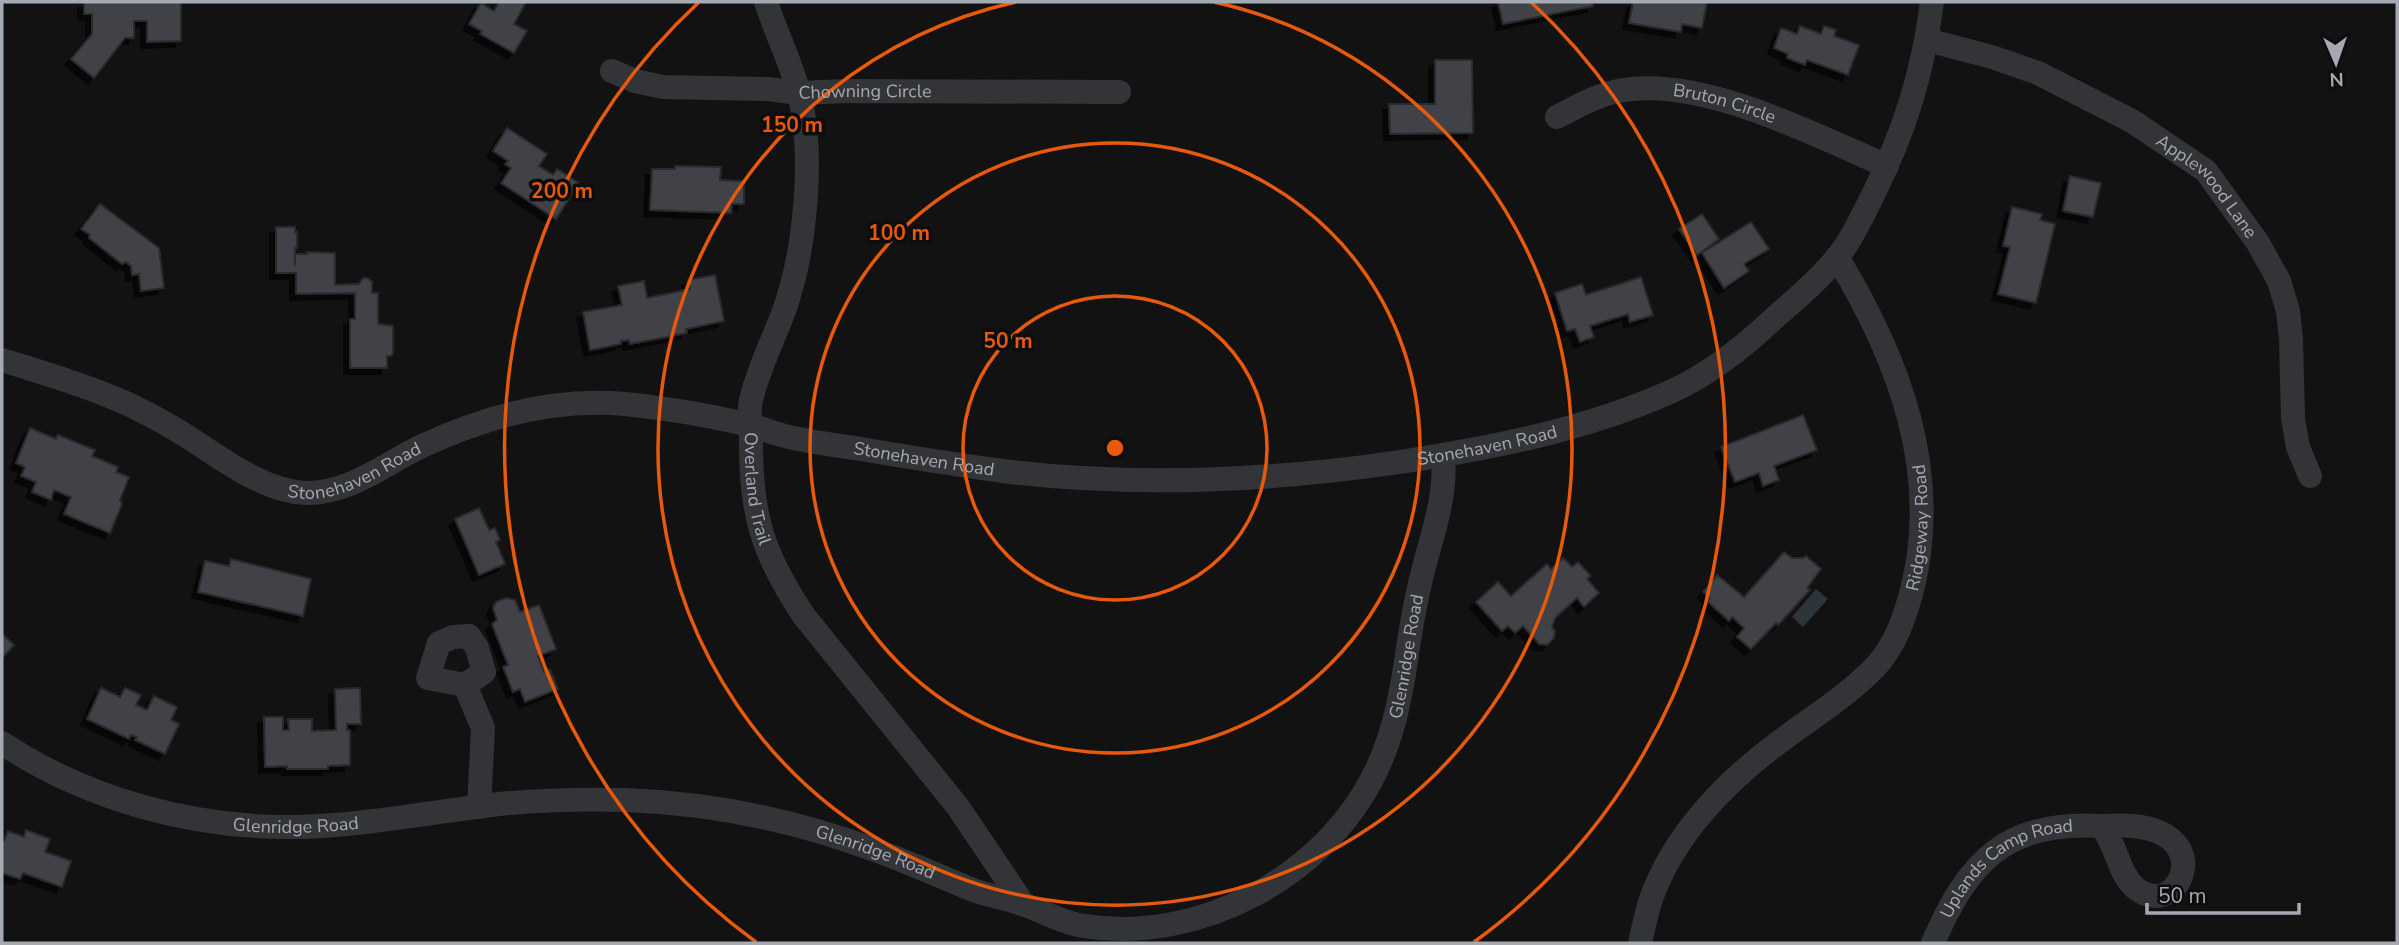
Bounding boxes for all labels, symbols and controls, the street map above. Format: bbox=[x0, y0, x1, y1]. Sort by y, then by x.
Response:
north arrow bbox=[2301, 28, 2371, 98]
text: N bbox=[2329, 66, 2344, 92]
street label: Bruton Circle bbox=[1672, 78, 1779, 129]
street label: Chowning Circle bbox=[798, 79, 932, 105]
text: 150 m bbox=[761, 111, 823, 139]
street label: Applewood Lane bbox=[2151, 129, 2263, 243]
text: 200 m bbox=[531, 177, 593, 205]
text: 100 m bbox=[868, 219, 930, 247]
text: 50 m bbox=[983, 327, 1033, 355]
street label: Stonehaven Road bbox=[1415, 419, 1560, 471]
street label: Overland Trail bbox=[739, 432, 777, 549]
street label: Stonehaven Road bbox=[286, 436, 425, 505]
street label: Stonehaven Road bbox=[852, 436, 996, 482]
centre of rings bbox=[1103, 436, 1127, 460]
street label: Ridgeway Road bbox=[1900, 463, 1934, 593]
street label: Glenridge Road bbox=[1383, 592, 1429, 721]
street label: Glenridge Road bbox=[232, 811, 360, 839]
street label: Uplands Camp Road bbox=[1934, 814, 2074, 922]
street label: Glenridge Road bbox=[813, 819, 939, 885]
scale bar bbox=[2147, 872, 2299, 916]
text: 50 m bbox=[2158, 882, 2207, 910]

